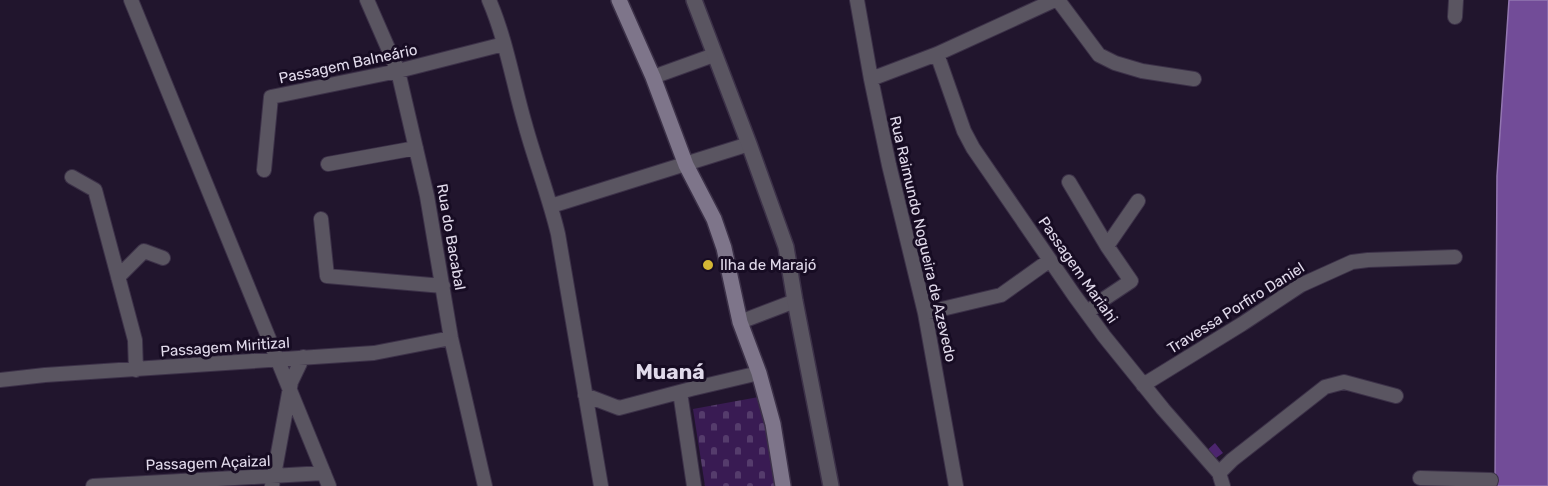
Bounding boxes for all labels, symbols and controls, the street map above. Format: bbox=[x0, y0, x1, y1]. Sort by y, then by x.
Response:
street label: Passagem Balneário bbox=[277, 40, 419, 88]
street label: Rua Raimundo Nogueira de Azevedo bbox=[886, 114, 960, 364]
street label: Rua do Bacabal bbox=[433, 182, 469, 292]
street label: Passagem Mariahi bbox=[1034, 213, 1122, 327]
place label: Ilha de Marajó bbox=[720, 256, 816, 274]
marker: Ilha de Marajó bbox=[701, 258, 715, 272]
street label: Travessa Porfiro Daniel bbox=[1164, 258, 1308, 358]
street label: Passagem Miritizal bbox=[160, 334, 290, 360]
district label: Muaná bbox=[635, 359, 705, 384]
street label: Passagem Açaizal bbox=[145, 452, 271, 474]

